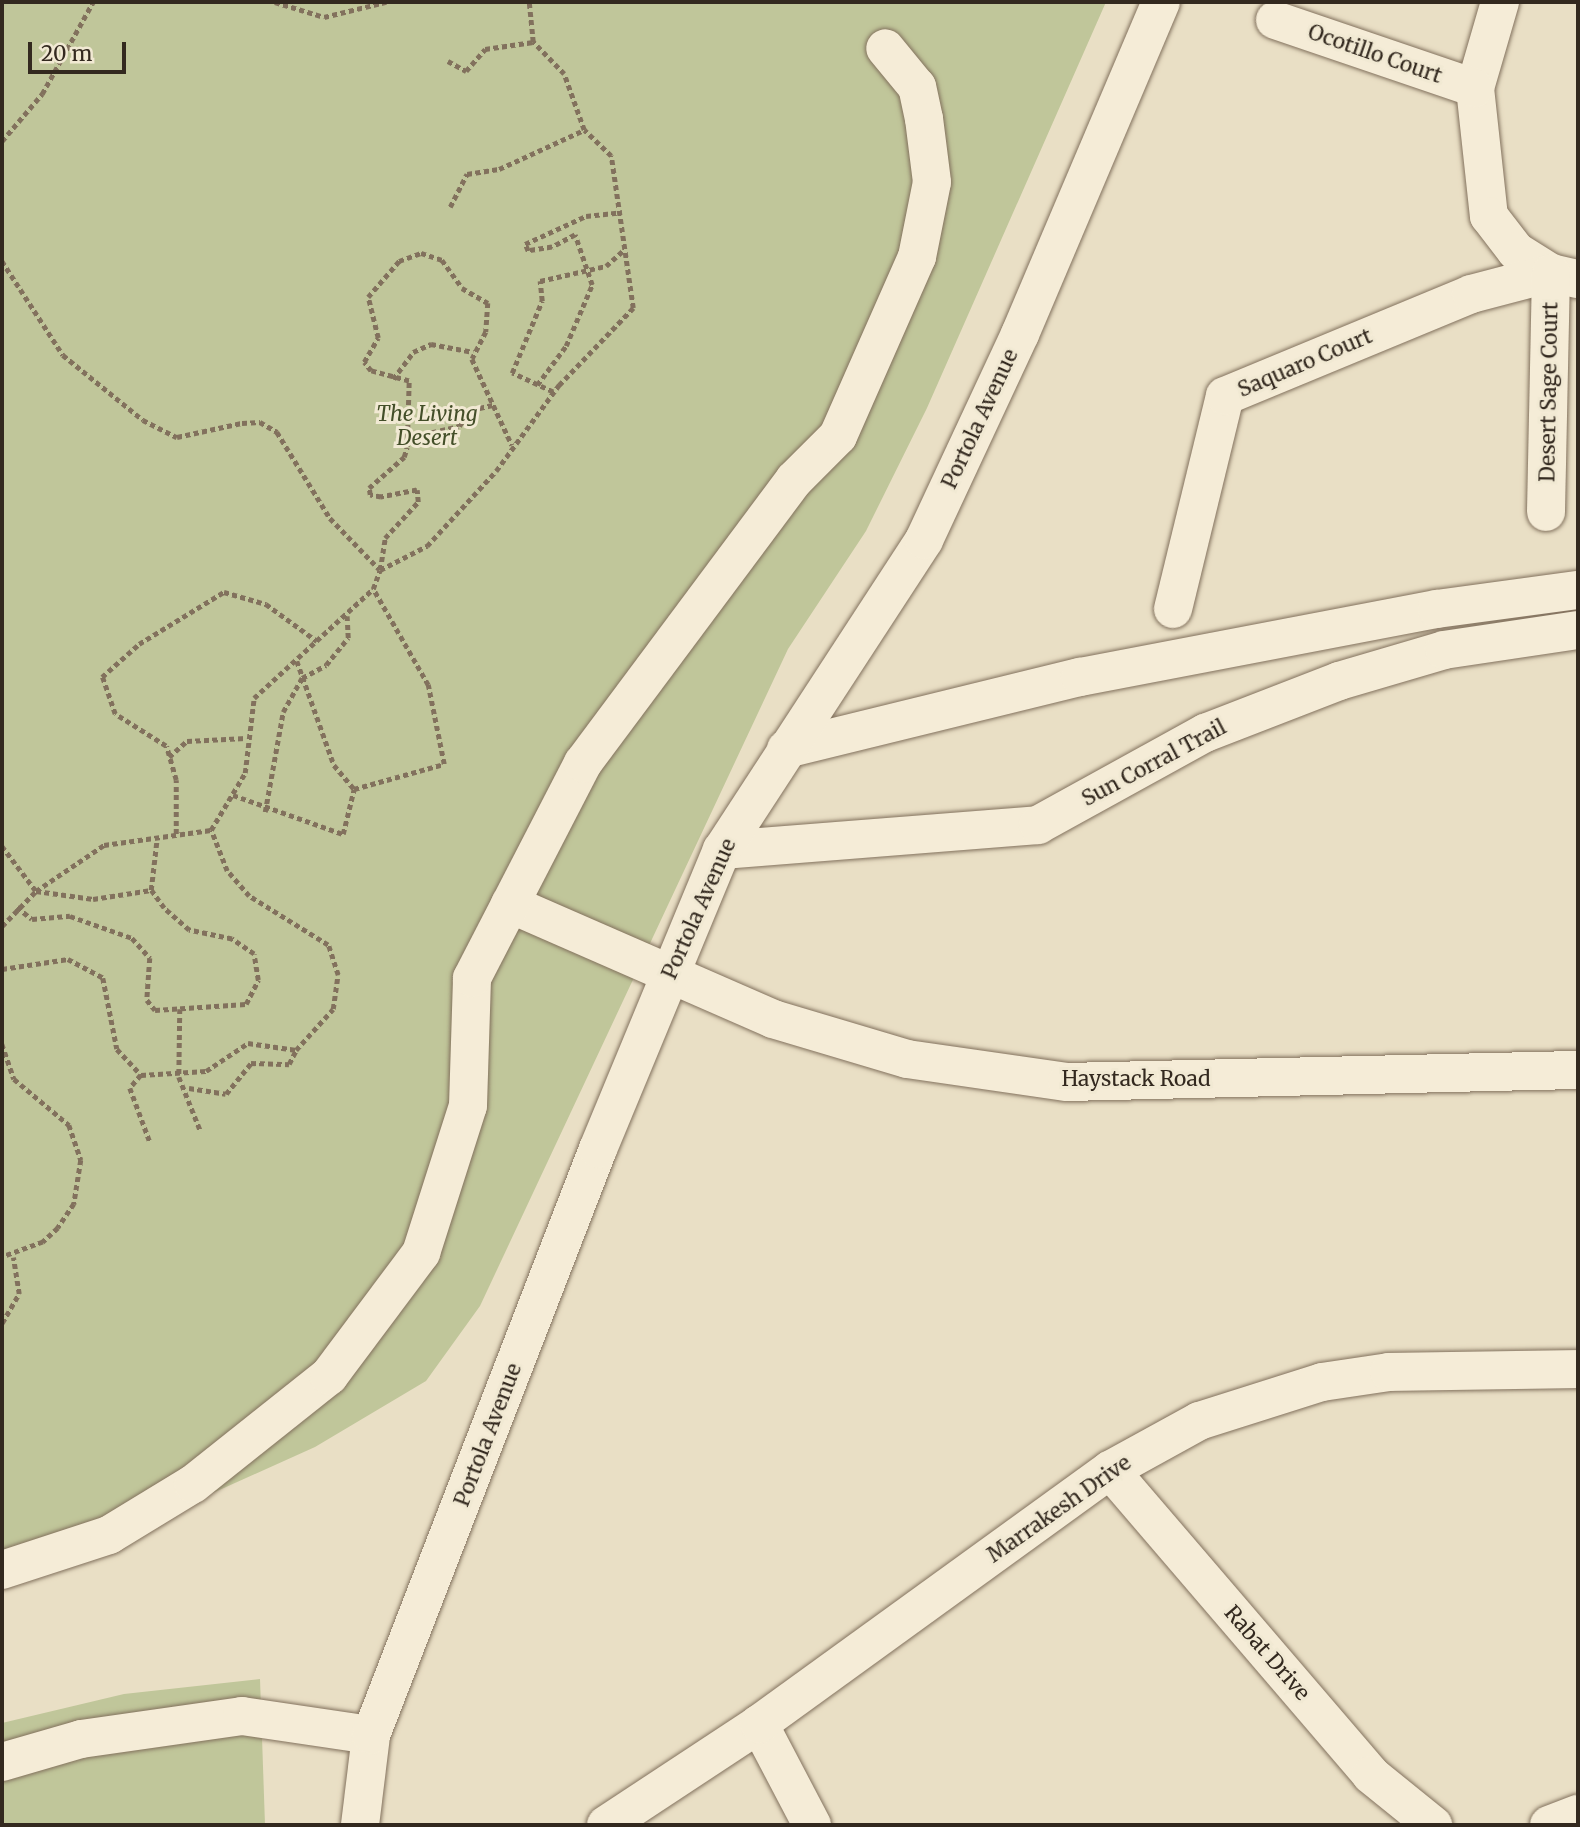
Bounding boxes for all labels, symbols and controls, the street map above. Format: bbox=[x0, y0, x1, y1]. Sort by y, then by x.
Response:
street label: Ocotillo Court bbox=[1305, 19, 1445, 89]
scale bar bbox=[32, 28, 130, 72]
text: 20 m bbox=[41, 40, 92, 67]
street label: Desert Sage Court bbox=[1535, 302, 1563, 482]
street label: Saquaro Court bbox=[1234, 323, 1376, 403]
street label: Portola Avenue bbox=[937, 345, 1023, 493]
park label: The Living Desert bbox=[377, 401, 477, 451]
street label: Sun Corral Trail bbox=[1078, 714, 1230, 812]
street label: Portola Avenue bbox=[657, 835, 741, 983]
street label: Haystack Road bbox=[1061, 1066, 1211, 1092]
street label: Portola Avenue bbox=[449, 1360, 527, 1510]
street label: Marrakesh Drive bbox=[982, 1450, 1136, 1568]
street label: Rabat Drive bbox=[1219, 1600, 1315, 1706]

